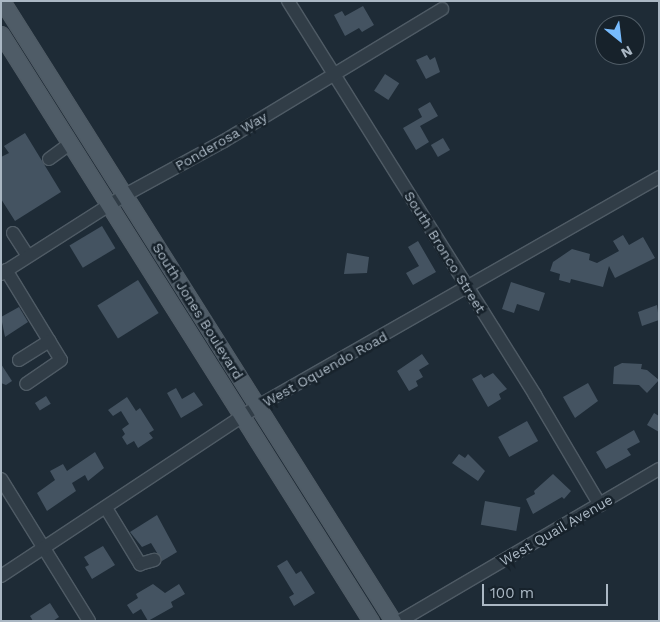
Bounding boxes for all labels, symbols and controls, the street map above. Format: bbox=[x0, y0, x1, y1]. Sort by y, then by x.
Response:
north arrow bbox=[595, 15, 645, 65]
text: N bbox=[618, 43, 635, 62]
street label: Ponderosa Way bbox=[172, 108, 270, 174]
street label: South Bronco Street bbox=[401, 188, 489, 316]
street label: South Jones Boulevard bbox=[149, 240, 247, 382]
street label: West Oquendo Road bbox=[260, 328, 390, 410]
street label: West Quail Avenue bbox=[496, 491, 616, 569]
scale bar bbox=[485, 574, 611, 606]
text: 100 m bbox=[490, 584, 534, 602]

